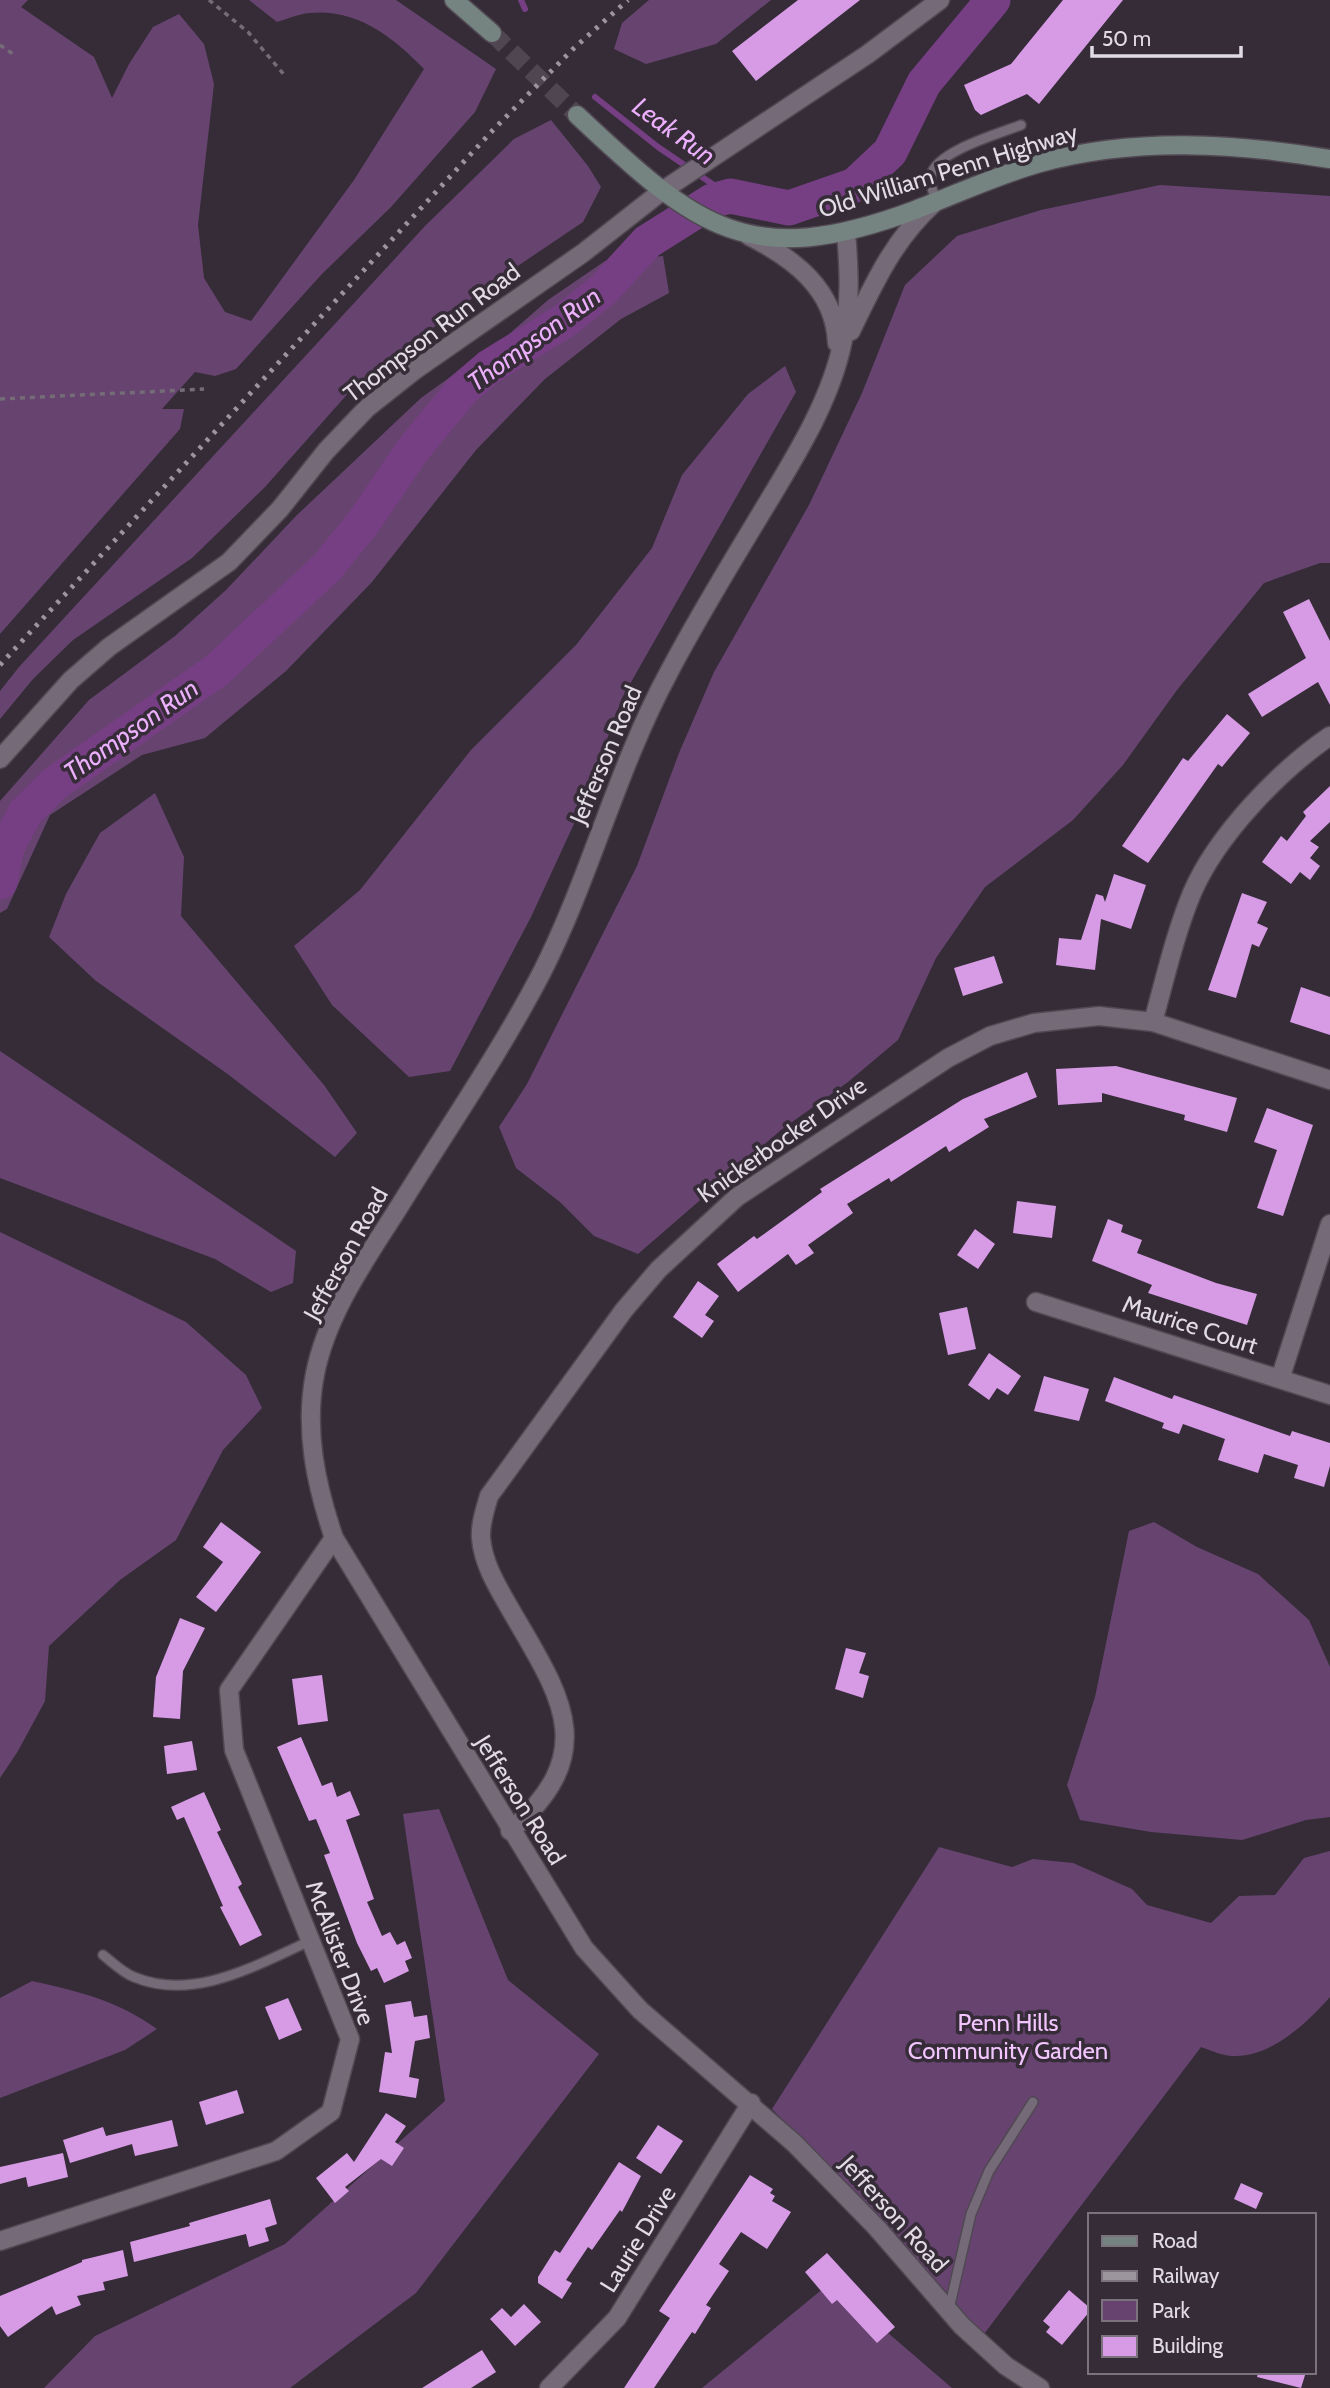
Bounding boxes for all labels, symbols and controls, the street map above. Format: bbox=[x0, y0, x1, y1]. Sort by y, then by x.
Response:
scale bar bbox=[1092, 14, 1241, 58]
text: 50 m bbox=[1102, 26, 1151, 51]
water label: Leak Run bbox=[626, 90, 722, 172]
street label: Old William Penn Highway bbox=[815, 117, 1081, 224]
street label: Thompson Run Road bbox=[338, 257, 525, 408]
water label: Thompson Run bbox=[461, 280, 607, 398]
water label: Thompson Run bbox=[57, 672, 205, 788]
street label: Jefferson Road bbox=[563, 681, 648, 829]
street label: Knickerbocker Drive bbox=[692, 1070, 872, 1209]
street label: Jefferson Road bbox=[297, 1182, 394, 1326]
street label: Maurice Court bbox=[1119, 1289, 1261, 1360]
street label: Jefferson Road bbox=[468, 1729, 572, 1870]
street label: McAlister Drive bbox=[300, 1876, 381, 2029]
park label: Penn Hills Community Garden bbox=[908, 2008, 1108, 2065]
street label: Jefferson Road bbox=[834, 2148, 955, 2278]
street label: Laurie Drive bbox=[593, 2180, 682, 2297]
legend bbox=[1088, 2213, 1316, 2374]
text: Road bbox=[1152, 2228, 1198, 2253]
text: Railway bbox=[1152, 2263, 1220, 2288]
text: Park bbox=[1152, 2298, 1190, 2323]
text: Building bbox=[1152, 2333, 1224, 2358]

